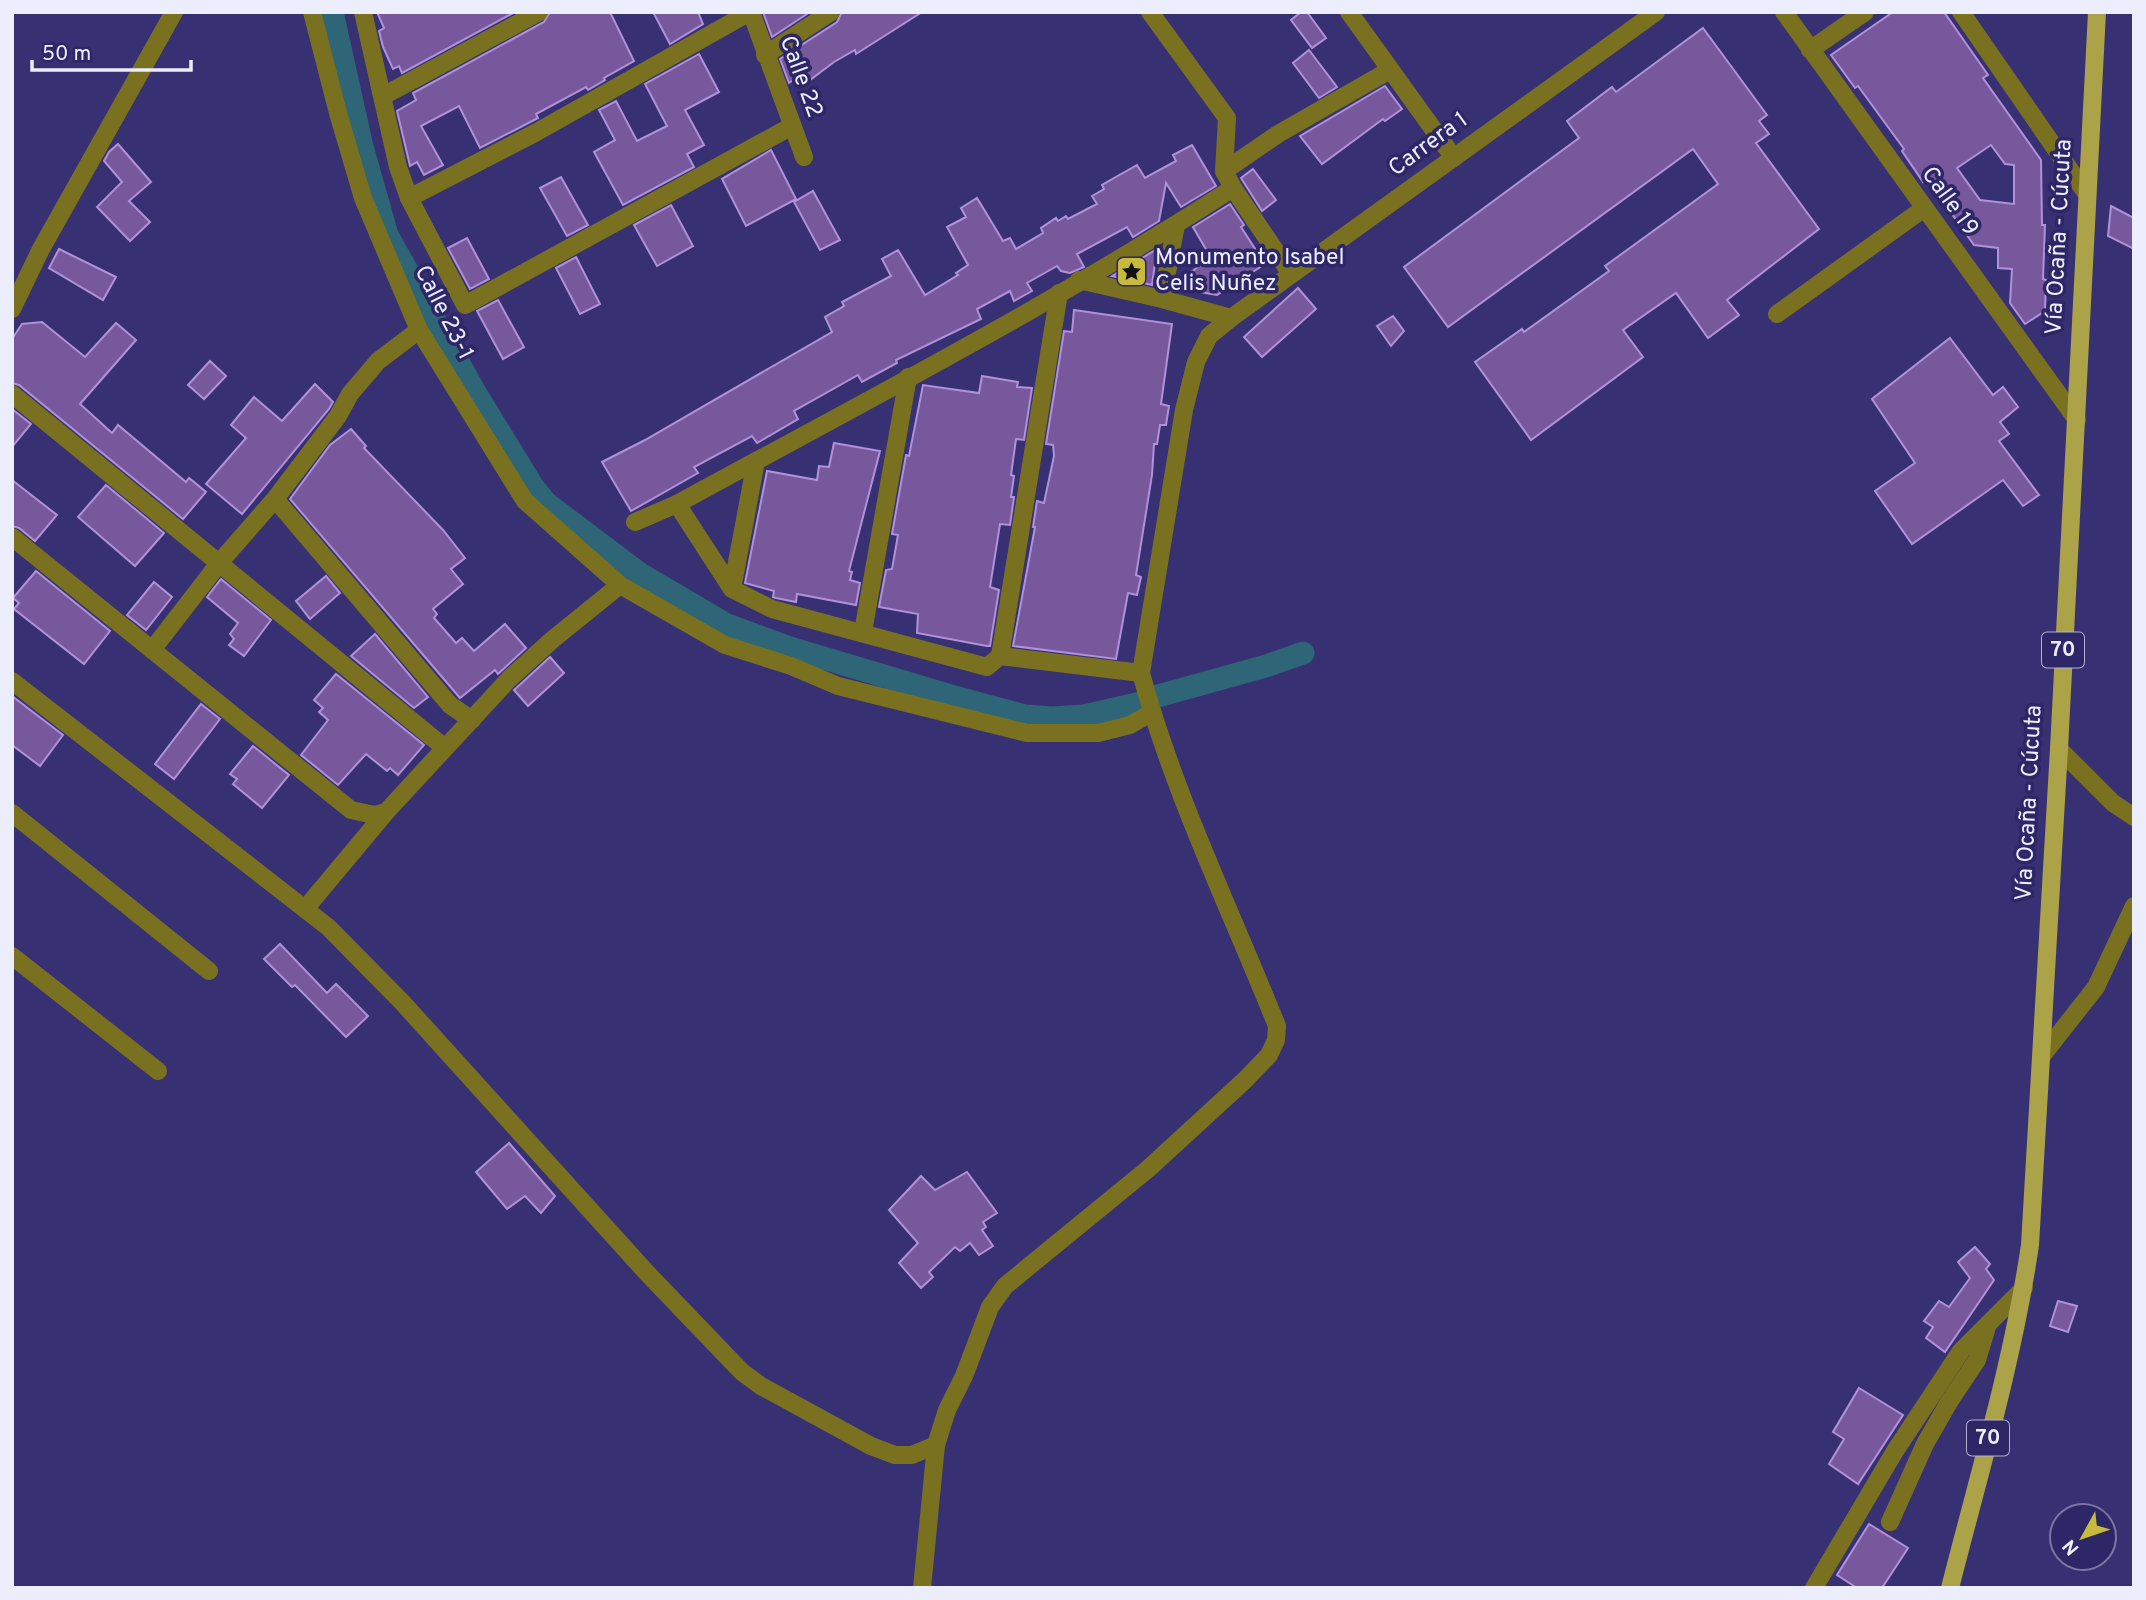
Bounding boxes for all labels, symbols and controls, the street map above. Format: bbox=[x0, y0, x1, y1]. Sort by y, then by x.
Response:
scale bar bbox=[32, 28, 191, 72]
street label: Calle 22 bbox=[772, 32, 828, 122]
text: 50 m bbox=[42, 41, 91, 68]
street label: Carrera 1 bbox=[1383, 106, 1475, 184]
street label: Vía Ocaña - Cúcuta bbox=[2040, 138, 2080, 336]
street label: Calle 19 bbox=[1914, 161, 1984, 243]
place label: Monumento Isabel Celis Nuñez bbox=[1155, 244, 1344, 299]
place icon: Monumento Isabel Celis Nuñez bbox=[1115, 254, 1149, 288]
street label: Calle 23-1 bbox=[407, 261, 479, 365]
road number: 70 bbox=[2042, 632, 2084, 668]
street label: Vía Ocaña - Cúcuta bbox=[2010, 704, 2050, 902]
road number: 70 bbox=[1967, 1420, 2009, 1456]
north arrow bbox=[2048, 1502, 2118, 1572]
text: N bbox=[2058, 1534, 2085, 1560]

